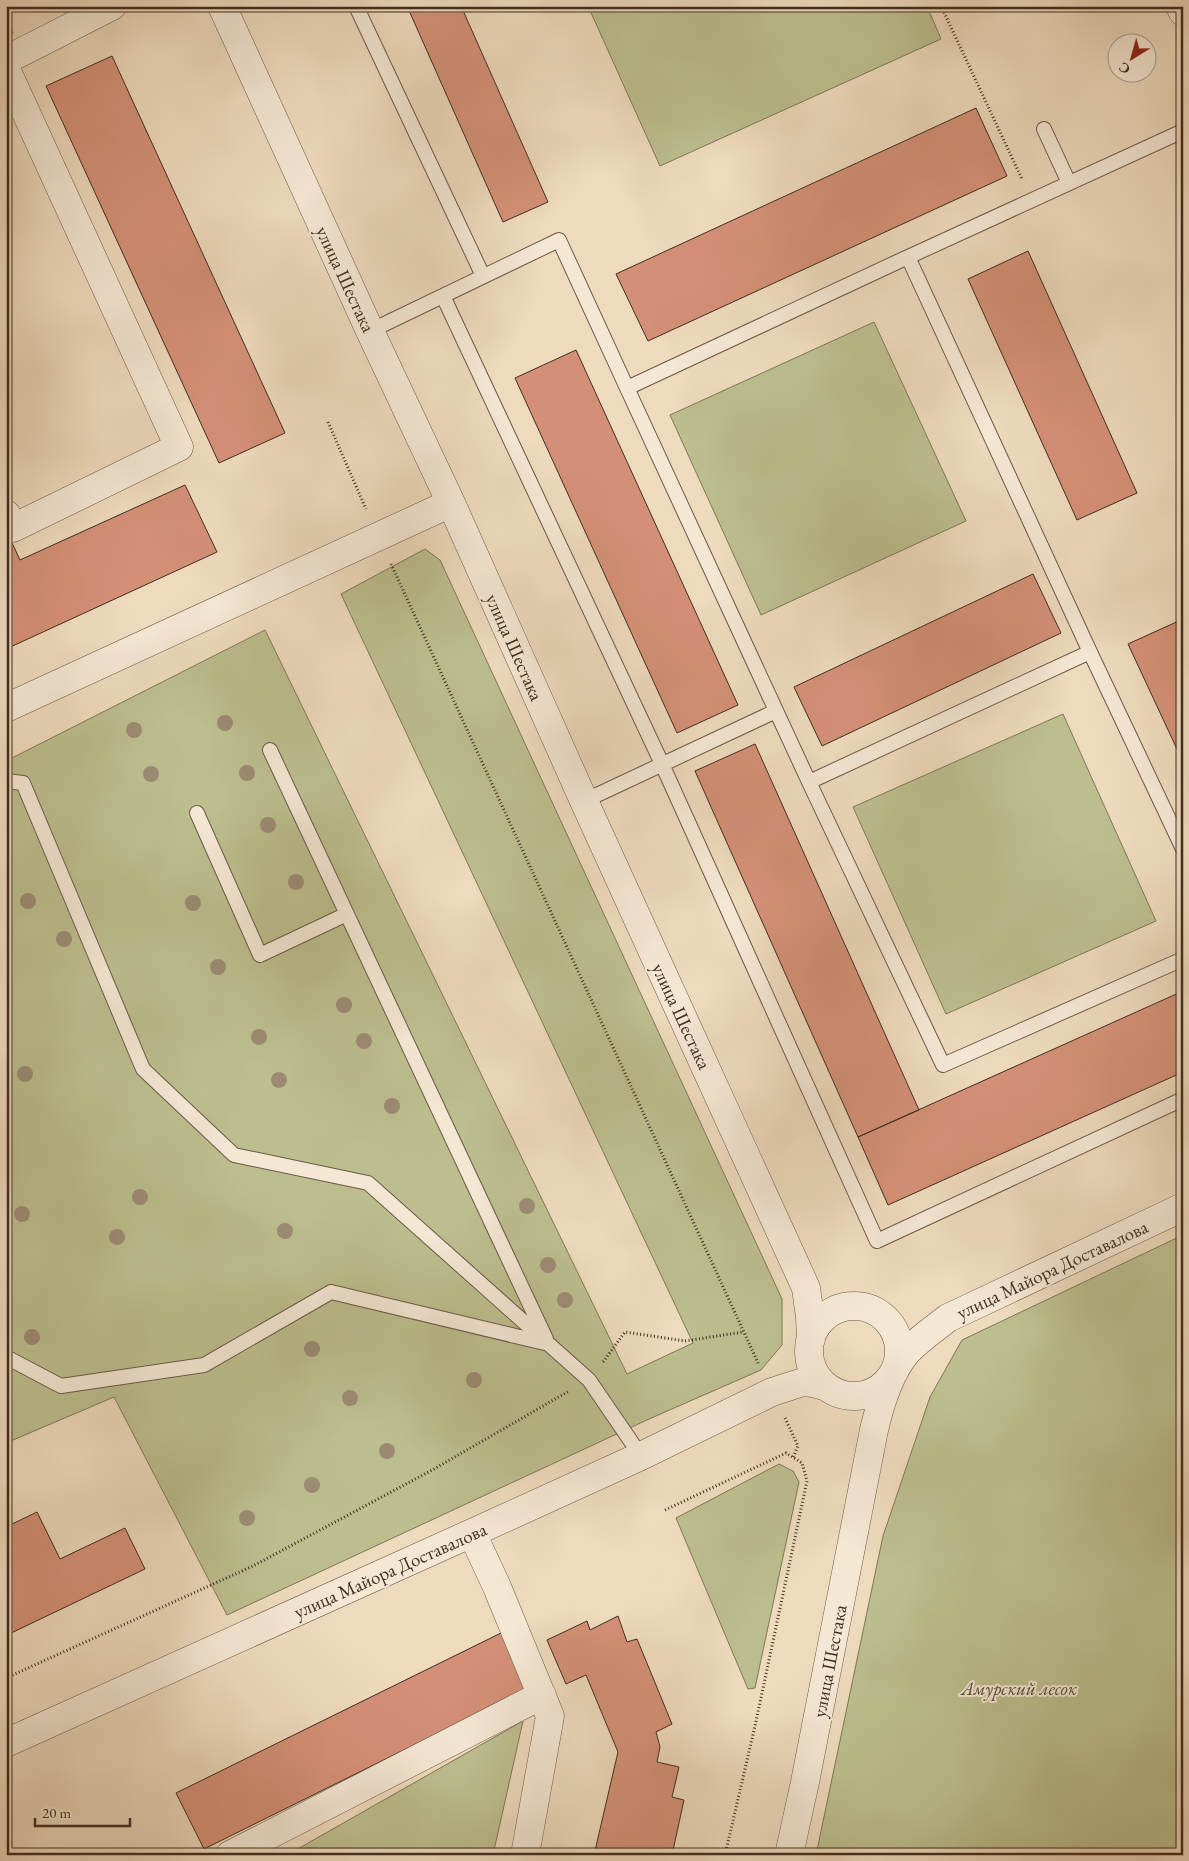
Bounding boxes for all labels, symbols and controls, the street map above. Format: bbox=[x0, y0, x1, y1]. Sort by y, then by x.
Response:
north arrow bbox=[1106, 32, 1156, 82]
text: С bbox=[1115, 58, 1134, 79]
street label: улица Шестака bbox=[310, 222, 381, 337]
street label: улица Шестака bbox=[480, 590, 549, 705]
street label: улица Шестака bbox=[646, 959, 717, 1074]
street label: улица Майора Доставалова bbox=[952, 1214, 1152, 1325]
street label: улица Майора Доставалова bbox=[290, 1516, 491, 1624]
street label: улица Шестака bbox=[806, 1602, 853, 1720]
park label: Амурский лесок bbox=[959, 1676, 1078, 1701]
scale bar bbox=[35, 1796, 130, 1828]
text: 20 m bbox=[42, 1803, 71, 1822]

